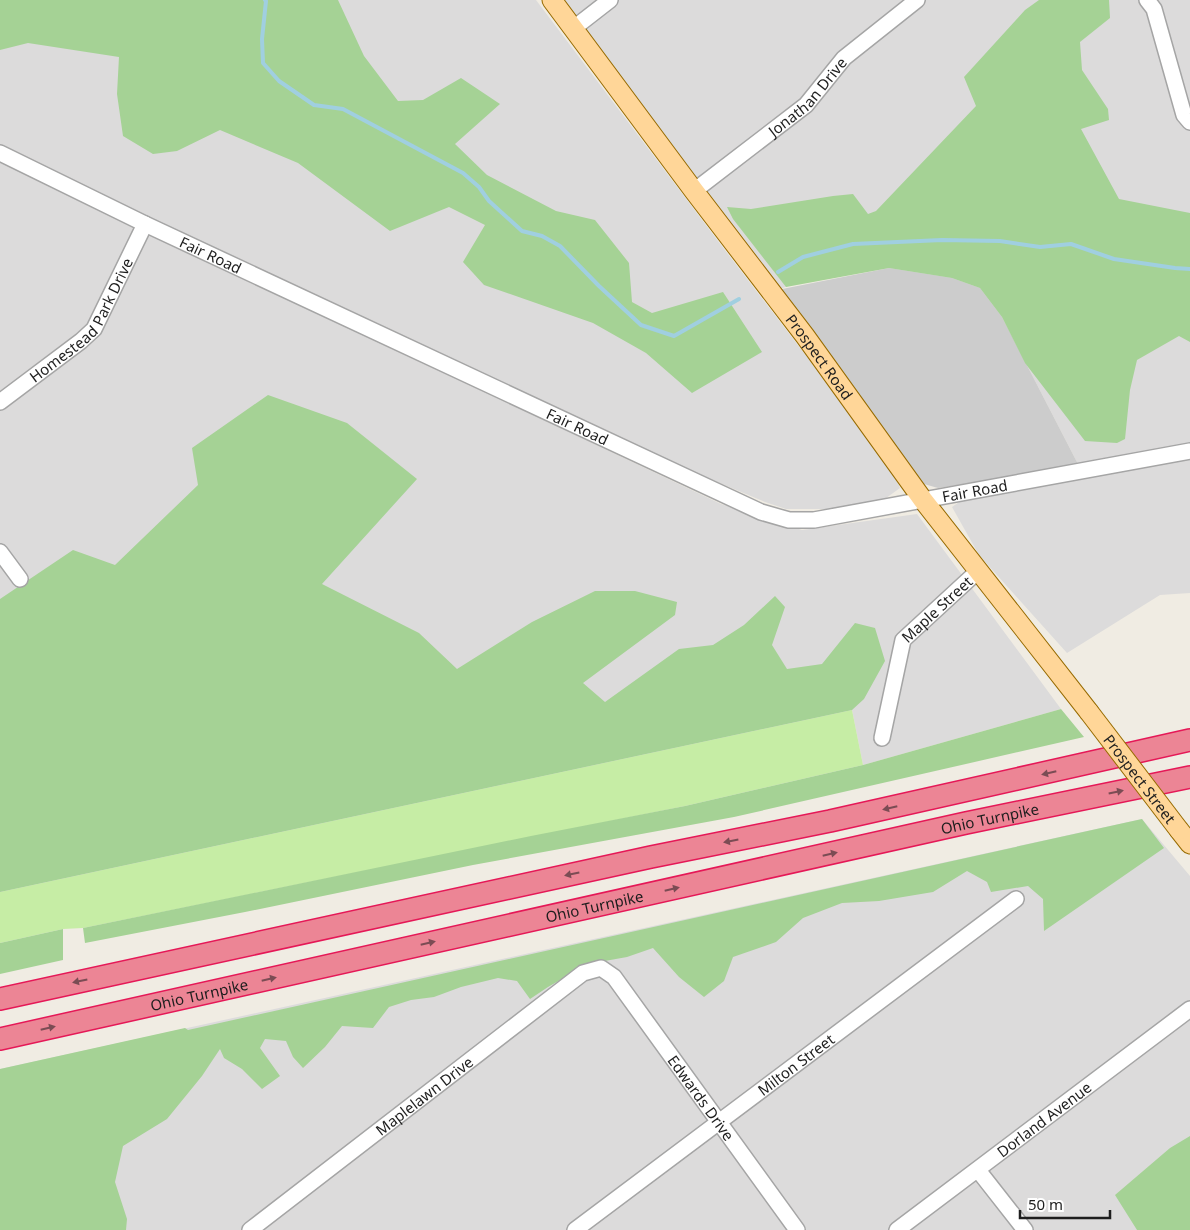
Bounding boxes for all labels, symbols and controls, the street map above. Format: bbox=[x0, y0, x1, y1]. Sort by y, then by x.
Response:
street label: Jonathan Drive bbox=[762, 53, 851, 142]
street label: Fair Road bbox=[176, 232, 245, 278]
street label: Homestead Park Drive bbox=[25, 255, 137, 387]
street label: Prospect Road bbox=[782, 310, 858, 404]
street label: Fair Road bbox=[543, 403, 612, 449]
street label: Fair Road bbox=[940, 475, 1009, 506]
street label: Maple Street bbox=[897, 571, 977, 647]
street label: Prospect Street bbox=[1099, 730, 1181, 828]
one-way arrow bbox=[1041, 769, 1056, 777]
one-way arrow bbox=[1108, 788, 1124, 796]
street label: Ohio Turnpike bbox=[939, 798, 1041, 838]
one-way arrow bbox=[883, 804, 898, 812]
one-way arrow bbox=[723, 838, 739, 846]
one-way arrow bbox=[823, 850, 838, 858]
one-way arrow bbox=[563, 871, 579, 879]
street label: Ohio Turnpike bbox=[543, 885, 645, 927]
one-way arrow bbox=[664, 885, 679, 893]
one-way arrow bbox=[420, 939, 436, 947]
street label: Ohio Turnpike bbox=[148, 974, 250, 1015]
one-way arrow bbox=[262, 975, 277, 983]
one-way arrow bbox=[71, 978, 87, 986]
one-way arrow bbox=[40, 1024, 55, 1032]
street label: Milton Street bbox=[753, 1029, 839, 1100]
street label: Edwards Drive bbox=[664, 1051, 739, 1144]
street label: Maplelawn Drive bbox=[371, 1052, 477, 1140]
street label: Dorland Avenue bbox=[993, 1077, 1095, 1161]
scale bar bbox=[1020, 1188, 1110, 1220]
text: 50 m bbox=[1028, 1194, 1063, 1214]

